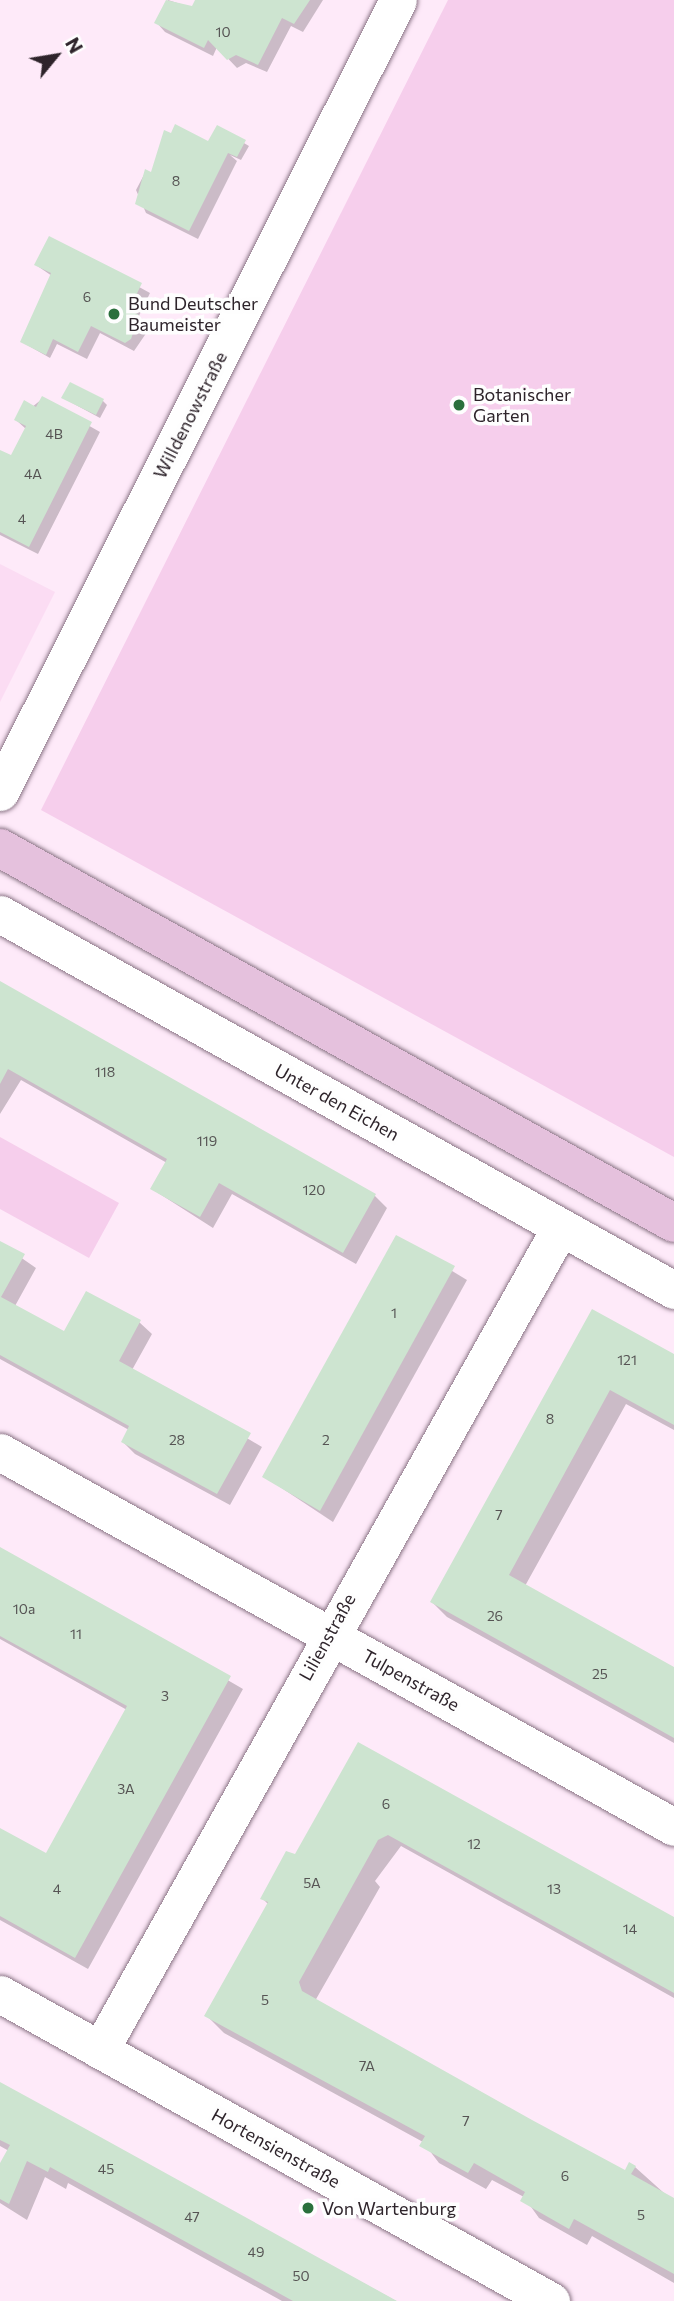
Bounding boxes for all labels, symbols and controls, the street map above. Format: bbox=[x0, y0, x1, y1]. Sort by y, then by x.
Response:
north arrow bbox=[21, 21, 91, 91]
house number: 10 bbox=[215, 24, 231, 40]
text: N bbox=[61, 33, 88, 57]
house number: 8 bbox=[172, 173, 180, 189]
house number: 6 bbox=[83, 289, 91, 305]
place label: Bund Deutscher Baumeister bbox=[128, 293, 258, 336]
marker: Bund Deutscher Baumeister bbox=[106, 306, 122, 322]
street label: Willdenowstraße bbox=[149, 348, 231, 482]
place label: Botanischer Garten bbox=[473, 384, 571, 426]
marker: Botanischer Garten bbox=[451, 397, 467, 413]
house number: 4B bbox=[45, 426, 63, 442]
house number: 4A bbox=[24, 466, 42, 482]
house number: 4 bbox=[18, 511, 26, 527]
street label: Unter den Eichen bbox=[271, 1059, 403, 1145]
house number: 118 bbox=[95, 1064, 115, 1080]
house number: 119 bbox=[197, 1133, 217, 1149]
house number: 120 bbox=[303, 1182, 325, 1198]
house number: 1 bbox=[391, 1305, 397, 1321]
house number: 121 bbox=[617, 1352, 637, 1368]
house number: 8 bbox=[546, 1411, 554, 1427]
house number: 28 bbox=[169, 1432, 185, 1448]
house number: 2 bbox=[322, 1432, 330, 1448]
house number: 7 bbox=[495, 1507, 503, 1523]
street label: Lilienstraße bbox=[294, 1590, 360, 1684]
house number: 10a bbox=[13, 1601, 35, 1617]
house number: 26 bbox=[487, 1608, 503, 1624]
house number: 11 bbox=[70, 1626, 82, 1642]
street label: Tulpenstraße bbox=[359, 1645, 463, 1715]
house number: 25 bbox=[592, 1666, 608, 1682]
house number: 3 bbox=[161, 1688, 169, 1704]
house number: 3A bbox=[117, 1781, 135, 1797]
house number: 6 bbox=[382, 1796, 390, 1812]
house number: 12 bbox=[467, 1836, 481, 1852]
house number: 5A bbox=[303, 1875, 321, 1891]
house number: 4 bbox=[53, 1881, 61, 1897]
house number: 13 bbox=[547, 1881, 561, 1897]
house number: 14 bbox=[623, 1921, 637, 1937]
house number: 5 bbox=[261, 1992, 269, 2008]
house number: 7A bbox=[359, 2058, 375, 2074]
street label: Hortensienstraße bbox=[208, 2104, 344, 2192]
house number: 7 bbox=[462, 2113, 470, 2129]
house number: 45 bbox=[98, 2161, 114, 2177]
house number: 6 bbox=[561, 2168, 569, 2184]
place label: Von Wartenburg bbox=[322, 2197, 456, 2219]
marker: Von Wartenburg bbox=[300, 2200, 316, 2216]
house number: 5 bbox=[637, 2207, 645, 2223]
house number: 47 bbox=[184, 2209, 200, 2225]
house number: 49 bbox=[248, 2244, 264, 2260]
house number: 50 bbox=[292, 2268, 310, 2284]

